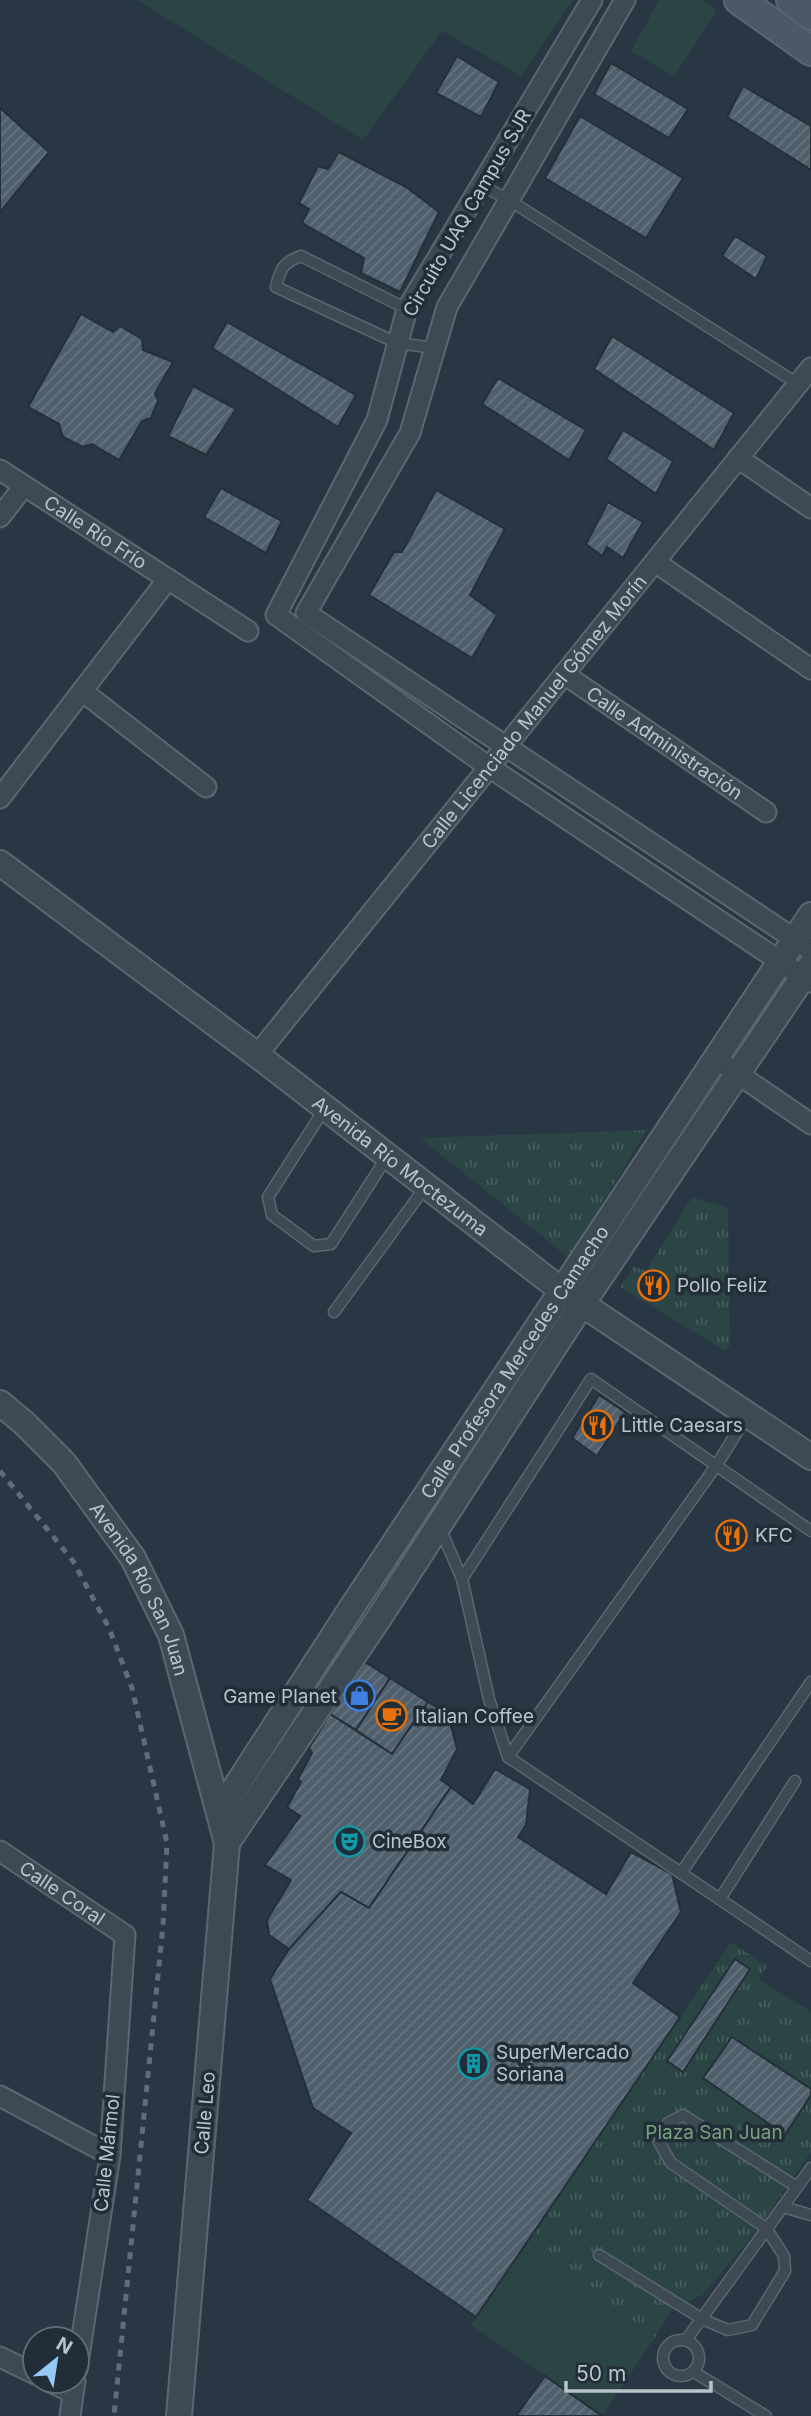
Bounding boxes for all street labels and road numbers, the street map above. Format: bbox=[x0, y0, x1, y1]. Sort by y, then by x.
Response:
street label: Circuito UAQ Campus SJR bbox=[398, 105, 536, 321]
street label: Calle Río Frío bbox=[40, 490, 151, 574]
street label: Calle Licenciado Manuel Gómez Morín bbox=[416, 570, 651, 853]
street label: Calle Administración bbox=[582, 681, 747, 804]
street label: Avenida Río Moctezuma bbox=[308, 1091, 493, 1241]
street label: Calle Profesora Mercedes Camacho bbox=[416, 1221, 613, 1503]
street label: Avenida Río San Juan bbox=[85, 1498, 193, 1678]
street label: Calle Coral bbox=[15, 1856, 109, 1930]
street label: Calle Leo bbox=[190, 2070, 220, 2156]
street label: Calle Mármol bbox=[89, 2093, 125, 2213]

